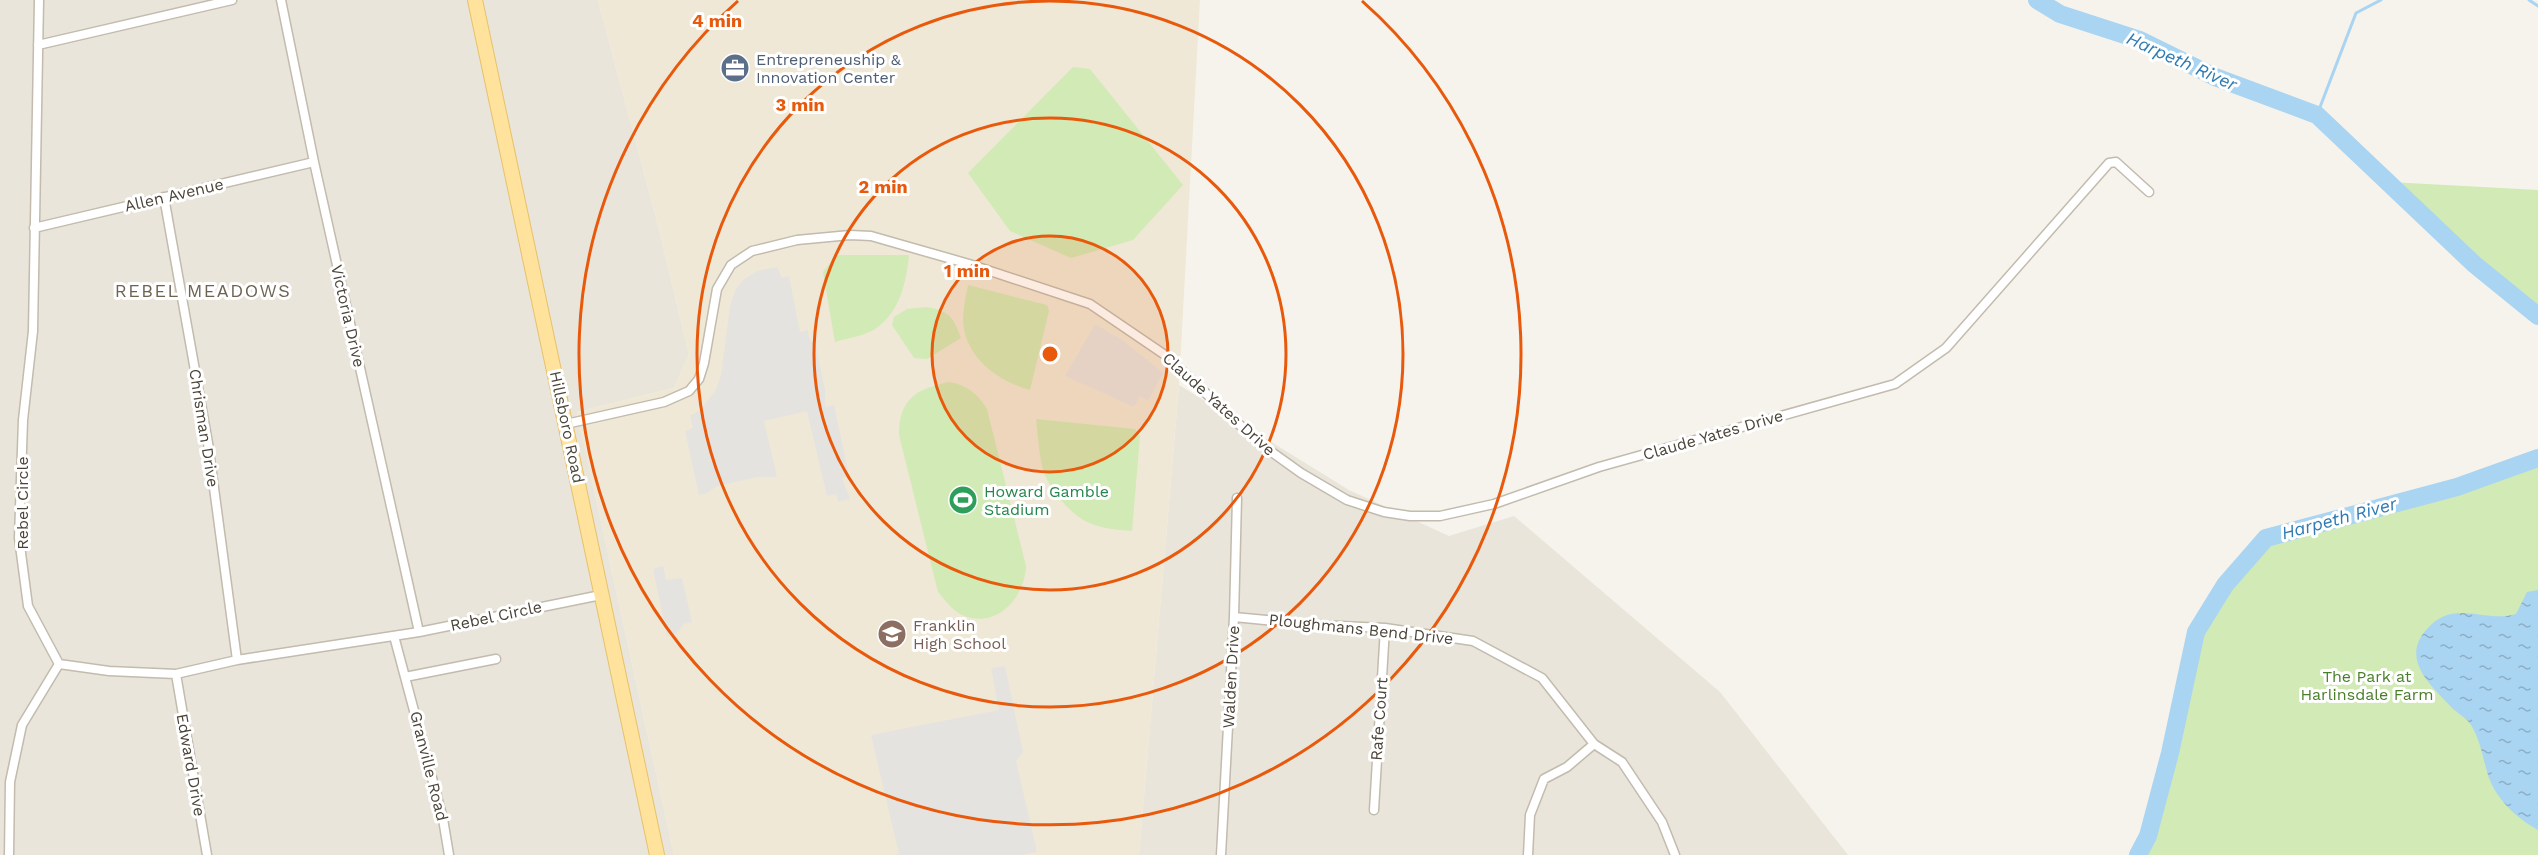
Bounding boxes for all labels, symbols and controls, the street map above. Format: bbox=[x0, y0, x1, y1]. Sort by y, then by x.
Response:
text: 4 min bbox=[692, 10, 742, 31]
water label: Harpeth River bbox=[2124, 27, 2241, 95]
place label: Entrepreneuship & Innovation Center bbox=[756, 50, 902, 87]
office icon: Entrepreneuship & Innovation Center bbox=[719, 52, 751, 84]
text: 3 min bbox=[775, 94, 825, 115]
street label: Allen Avenue bbox=[123, 174, 225, 216]
text: 2 min bbox=[858, 176, 908, 197]
text: 1 min bbox=[944, 260, 990, 281]
street label: Victoria Drive bbox=[327, 263, 369, 369]
district label: REBEL MEADOWS bbox=[115, 280, 291, 301]
centre of rings bbox=[1040, 344, 1060, 364]
street label: Claude Yates Drive bbox=[1159, 348, 1279, 460]
street label: Chrisman Drive bbox=[185, 367, 223, 489]
street label: Hillsboro Road bbox=[546, 369, 588, 485]
street label: Claude Yates Drive bbox=[1641, 406, 1785, 464]
street label: Rebel Circle bbox=[13, 456, 32, 550]
place label: Howard Gamble Stadium bbox=[984, 482, 1109, 519]
sports icon: Howard Gamble Stadium bbox=[947, 484, 979, 516]
water label: Harpeth River bbox=[2279, 492, 2400, 543]
street label: Rebel Circle bbox=[448, 597, 544, 635]
street label: Ploughmans Bend Drive bbox=[1268, 610, 1454, 648]
place label: Franklin High School bbox=[913, 616, 1006, 653]
school or university icon: Franklin High School bbox=[876, 618, 908, 650]
street label: Walden Drive bbox=[1219, 625, 1243, 729]
park label: The Park at Harlinsdale Farm bbox=[2300, 667, 2434, 704]
street label: Rafe Court bbox=[1367, 676, 1391, 761]
street label: Granville Road bbox=[406, 709, 452, 823]
street label: Edward Drive bbox=[173, 712, 209, 818]

